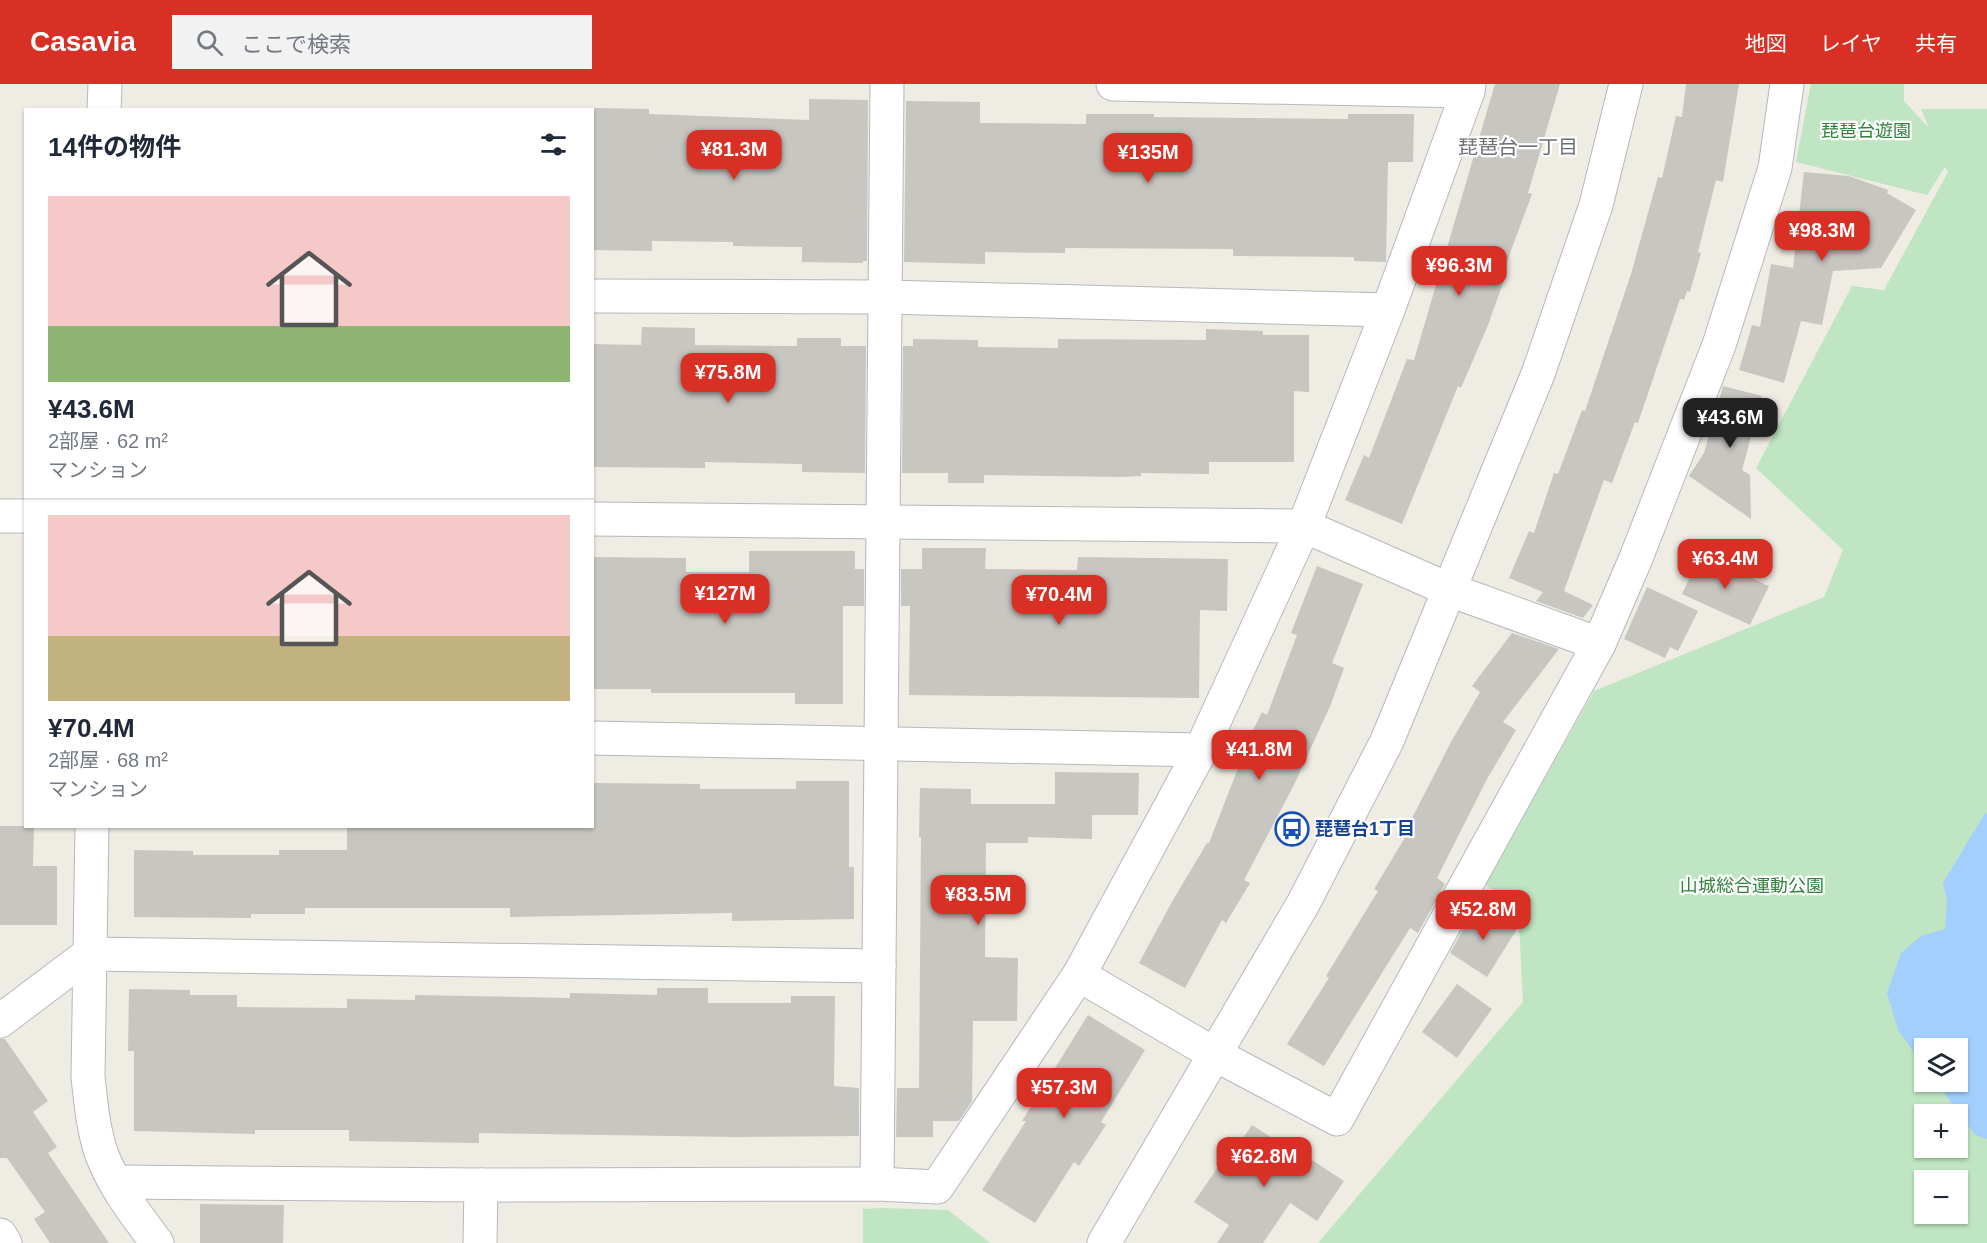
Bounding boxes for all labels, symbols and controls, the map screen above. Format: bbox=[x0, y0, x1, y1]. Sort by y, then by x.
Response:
search box bbox=[172, 15, 592, 69]
text: Casavia bbox=[30, 26, 136, 57]
icon: search bbox=[193, 26, 226, 59]
text: ここで検索 bbox=[241, 32, 351, 57]
text: 地図 bbox=[1745, 32, 1787, 55]
text: レイヤ bbox=[1820, 32, 1882, 55]
text: 共有 bbox=[1915, 32, 1957, 55]
park label: 琵琶台遊園 bbox=[1821, 121, 1911, 141]
icon: filters bbox=[537, 128, 570, 161]
pin: ¥81.3M bbox=[685, 130, 783, 181]
text: 14件の物件 bbox=[48, 132, 181, 162]
pin: ¥135M bbox=[1106, 133, 1190, 184]
district label: 琵琶台一丁目 bbox=[1458, 136, 1578, 158]
text: ¥81.3M bbox=[701, 138, 767, 160]
text: ¥135M bbox=[1117, 141, 1179, 163]
pin: ¥98.3M bbox=[1773, 211, 1871, 262]
text: ¥98.3M bbox=[1789, 219, 1855, 241]
icon: home bbox=[255, 235, 363, 343]
pin: ¥96.3M bbox=[1410, 246, 1508, 297]
text: ¥96.3M bbox=[1426, 254, 1492, 276]
pin: ¥75.8M bbox=[679, 353, 777, 404]
text: ¥75.8M bbox=[695, 361, 761, 383]
text: ¥43.6M bbox=[48, 394, 135, 424]
pin: ¥43.6M bbox=[1681, 398, 1779, 449]
text: ¥43.6M bbox=[1697, 406, 1763, 428]
text: 2部屋 · 62 m² bbox=[48, 430, 168, 452]
text: マンション bbox=[48, 459, 148, 481]
pin: ¥63.4M bbox=[1676, 539, 1774, 590]
text: ¥63.4M bbox=[1692, 547, 1758, 569]
icon: home bbox=[255, 554, 363, 662]
pin: ¥127M bbox=[683, 574, 767, 625]
pin: ¥70.4M bbox=[1010, 575, 1108, 626]
text: ¥127M bbox=[694, 582, 756, 604]
text: ¥70.4M bbox=[1026, 583, 1092, 605]
text: ¥70.4M bbox=[48, 713, 135, 743]
pin: ¥41.8M bbox=[1210, 730, 1308, 781]
text: ¥41.8M bbox=[1226, 738, 1292, 760]
text: 2部屋 · 68 m² bbox=[48, 749, 168, 771]
text: マンション bbox=[48, 778, 148, 800]
bus stop icon: 琵琶台1丁目 bbox=[1274, 811, 1310, 847]
place label: 琵琶台1丁目 bbox=[1315, 819, 1415, 839]
pin: ¥83.5M bbox=[929, 875, 1027, 926]
park label: 山城総合運動公園 bbox=[1680, 876, 1824, 896]
text: ¥83.5M bbox=[945, 883, 1011, 905]
pin: ¥52.8M bbox=[1434, 890, 1532, 941]
text: ¥52.8M bbox=[1450, 898, 1516, 920]
map controls bbox=[1914, 1038, 1968, 1224]
button: layers bbox=[1914, 1038, 1968, 1092]
pin: ¥57.3M bbox=[1015, 1068, 1113, 1119]
text: ¥57.3M bbox=[1031, 1076, 1097, 1098]
button: + bbox=[1914, 1104, 1968, 1158]
pin: ¥62.8M bbox=[1215, 1137, 1313, 1188]
text: ¥62.8M bbox=[1231, 1145, 1297, 1167]
button: − bbox=[1914, 1170, 1968, 1224]

